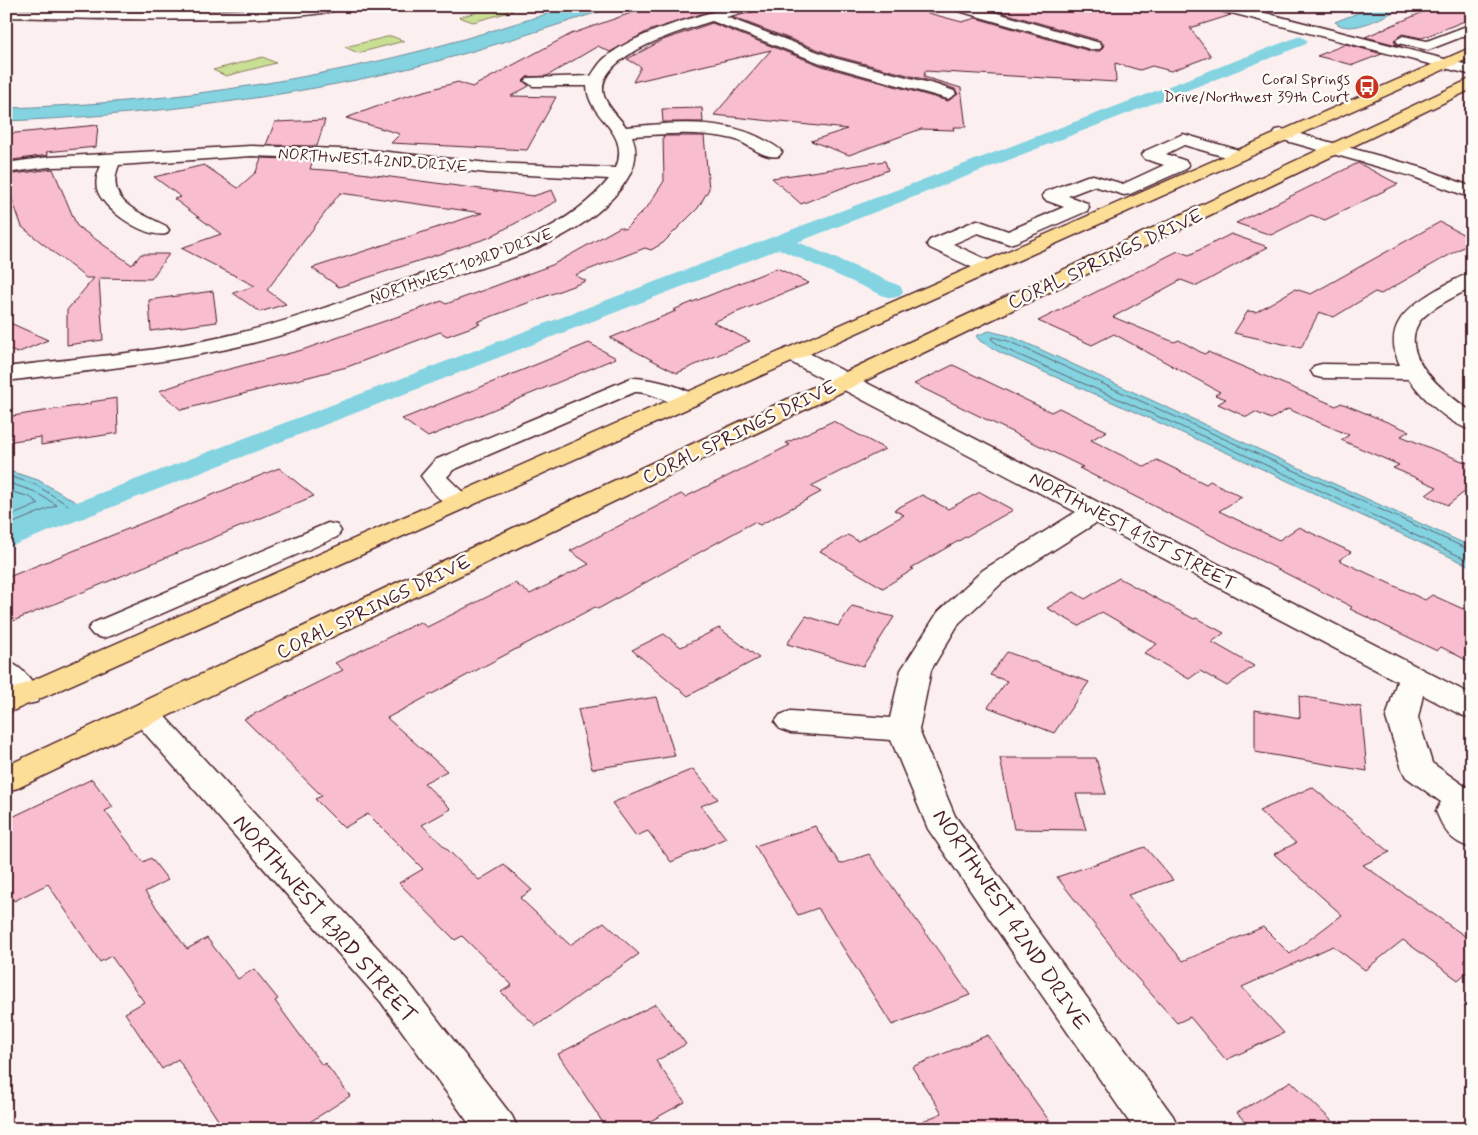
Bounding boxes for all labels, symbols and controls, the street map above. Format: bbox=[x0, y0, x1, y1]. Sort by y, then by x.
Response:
place label: Coral Springs Drive/Northwest 39th Court bbox=[1163, 69, 1350, 108]
bus stop icon: Coral Springs Drive/Northwest 39th Court bbox=[1354, 74, 1380, 100]
street label: NORTHWEST 42ND DRIVE bbox=[277, 143, 468, 178]
street label: CORAL SPRINGS DRIVE bbox=[1004, 203, 1207, 316]
street label: NORTHWEST 103RD DRIVE bbox=[367, 223, 556, 309]
street label: CORAL SPRINGS DRIVE bbox=[638, 374, 841, 490]
street label: NORTHWEST 41ST STREET bbox=[1025, 466, 1240, 596]
street label: CORAL SPRINGS DRIVE bbox=[272, 549, 475, 665]
street label: NORTHWEST 42ND DRIVE bbox=[926, 804, 1095, 1036]
street label: NORTHWEST 43RD STREET bbox=[226, 809, 423, 1029]

